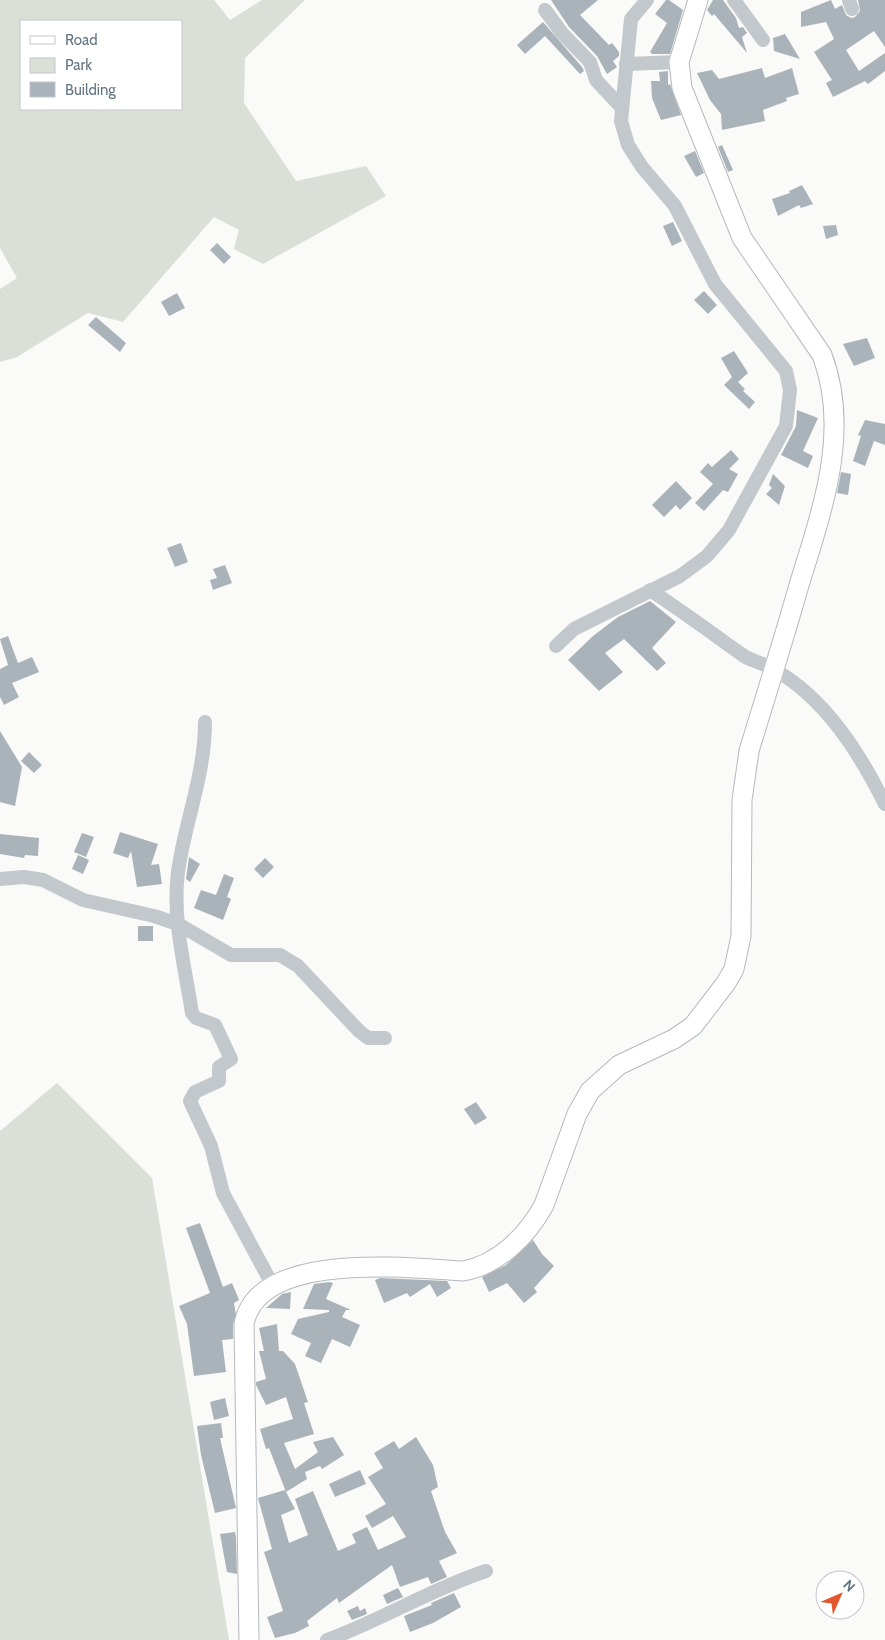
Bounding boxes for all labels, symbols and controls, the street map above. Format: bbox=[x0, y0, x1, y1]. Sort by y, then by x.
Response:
legend bbox=[20, 20, 182, 110]
text: Road bbox=[65, 31, 98, 49]
text: Park bbox=[65, 56, 92, 74]
text: Building bbox=[65, 81, 116, 99]
north arrow bbox=[815, 1570, 865, 1620]
text: N bbox=[839, 1576, 859, 1596]

